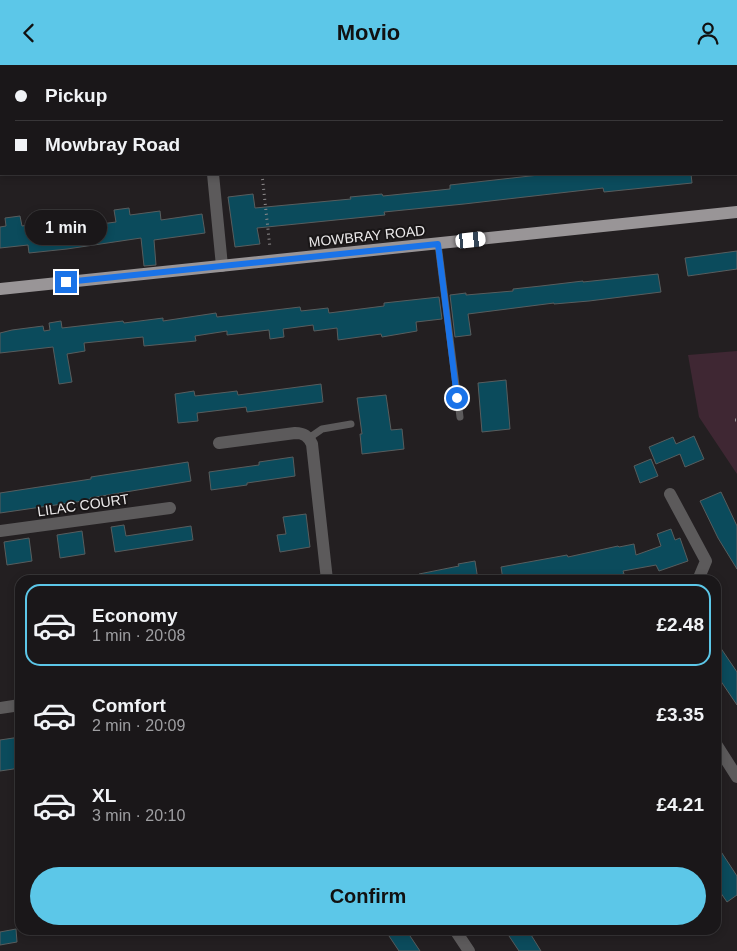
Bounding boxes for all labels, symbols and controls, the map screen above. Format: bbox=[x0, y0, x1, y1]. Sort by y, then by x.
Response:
icon: back bbox=[15, 19, 43, 47]
icon: person bbox=[694, 19, 722, 47]
text: Movio bbox=[337, 20, 400, 45]
text: Pickup bbox=[45, 85, 107, 106]
text: Mowbray Road bbox=[45, 134, 180, 155]
callout: 1 min bbox=[25, 209, 107, 245]
text: 1 min bbox=[45, 219, 87, 236]
street label: MOWBRAY ROAD bbox=[308, 222, 426, 250]
car bbox=[455, 231, 486, 249]
route end bbox=[55, 271, 77, 293]
route start bbox=[446, 387, 468, 409]
street label: LILAC COURT bbox=[36, 491, 130, 519]
icon: car bbox=[32, 603, 77, 648]
text: Economy bbox=[92, 605, 178, 626]
text: £2.48 bbox=[656, 614, 704, 635]
text: 1 min · 20:08 bbox=[92, 627, 185, 644]
icon: car bbox=[32, 693, 77, 738]
text: Comfort bbox=[92, 695, 166, 716]
text: £3.35 bbox=[656, 704, 704, 725]
text: 2 min · 20:09 bbox=[92, 717, 185, 734]
icon: car bbox=[32, 783, 77, 828]
text: XL bbox=[92, 785, 116, 806]
text: £4.21 bbox=[656, 794, 704, 815]
text: 3 min · 20:10 bbox=[92, 807, 185, 824]
button: Confirm bbox=[30, 867, 706, 925]

